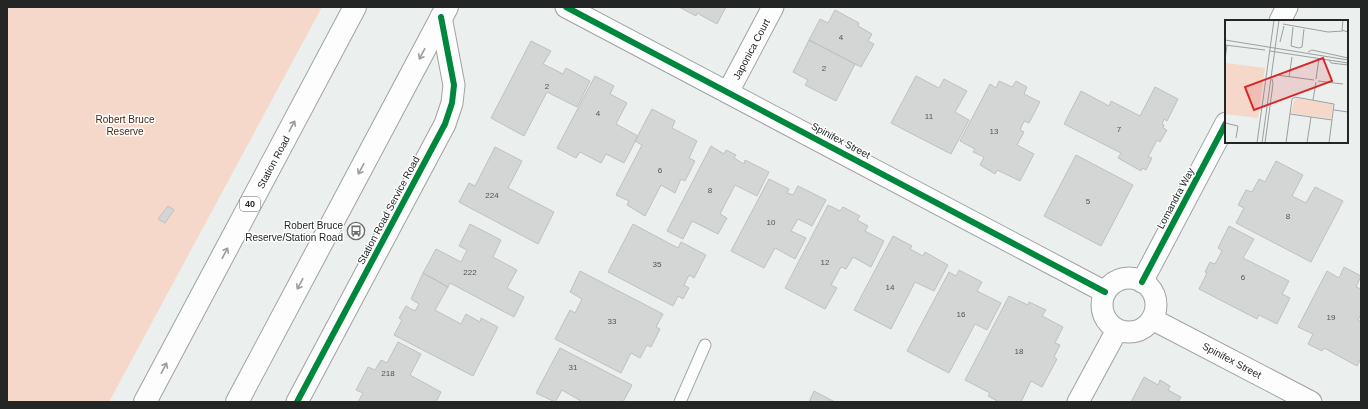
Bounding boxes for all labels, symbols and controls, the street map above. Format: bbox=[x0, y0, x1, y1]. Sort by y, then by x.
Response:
street label: Japonica Court bbox=[731, 17, 772, 82]
inset map bbox=[1225, 20, 1348, 143]
house number: 4 bbox=[839, 33, 844, 42]
one-way arrow bbox=[418, 48, 425, 60]
house number: 2 bbox=[822, 64, 827, 73]
house number: 2 bbox=[545, 82, 550, 91]
house number: 4 bbox=[596, 109, 601, 118]
house number: 11 bbox=[925, 112, 934, 121]
park label: Robert Bruce Reserve bbox=[96, 114, 155, 137]
one-way arrow bbox=[289, 120, 297, 132]
street label: Spinifex Street bbox=[809, 120, 872, 161]
house number: 7 bbox=[1117, 125, 1122, 134]
house number: 13 bbox=[990, 127, 999, 136]
street label: Station Road bbox=[255, 134, 292, 190]
street label: Station Road Service Road bbox=[355, 154, 422, 266]
one-way arrow bbox=[357, 163, 364, 175]
house number: 6 bbox=[658, 166, 663, 175]
street label: Lomandra Way bbox=[1155, 166, 1196, 231]
house number: 8 bbox=[708, 186, 713, 195]
house number: 224 bbox=[485, 191, 499, 200]
road number: 40 bbox=[240, 197, 260, 211]
house number: 5 bbox=[1086, 197, 1091, 206]
house number: 8 bbox=[1286, 212, 1291, 221]
house number: 10 bbox=[767, 218, 776, 227]
place label: Robert Bruce Reserve/Station Road bbox=[245, 220, 343, 243]
bus stop icon: Robert Bruce Reserve/Station Road bbox=[346, 221, 366, 241]
one-way arrow bbox=[221, 247, 229, 259]
house number: 12 bbox=[821, 258, 830, 267]
house number: 35 bbox=[653, 260, 662, 269]
house number: 222 bbox=[463, 268, 477, 277]
house number: 6 bbox=[1241, 273, 1246, 282]
one-way arrow bbox=[296, 277, 303, 289]
house number: 14 bbox=[886, 283, 895, 292]
house number: 16 bbox=[957, 310, 966, 319]
house number: 19 bbox=[1327, 313, 1336, 322]
house number: 33 bbox=[608, 317, 617, 326]
street label: Spinifex Street bbox=[1200, 340, 1263, 381]
house number: 18 bbox=[1015, 347, 1024, 356]
one-way arrow bbox=[160, 362, 168, 374]
house number: 31 bbox=[569, 363, 578, 372]
house number: 218 bbox=[381, 369, 395, 378]

